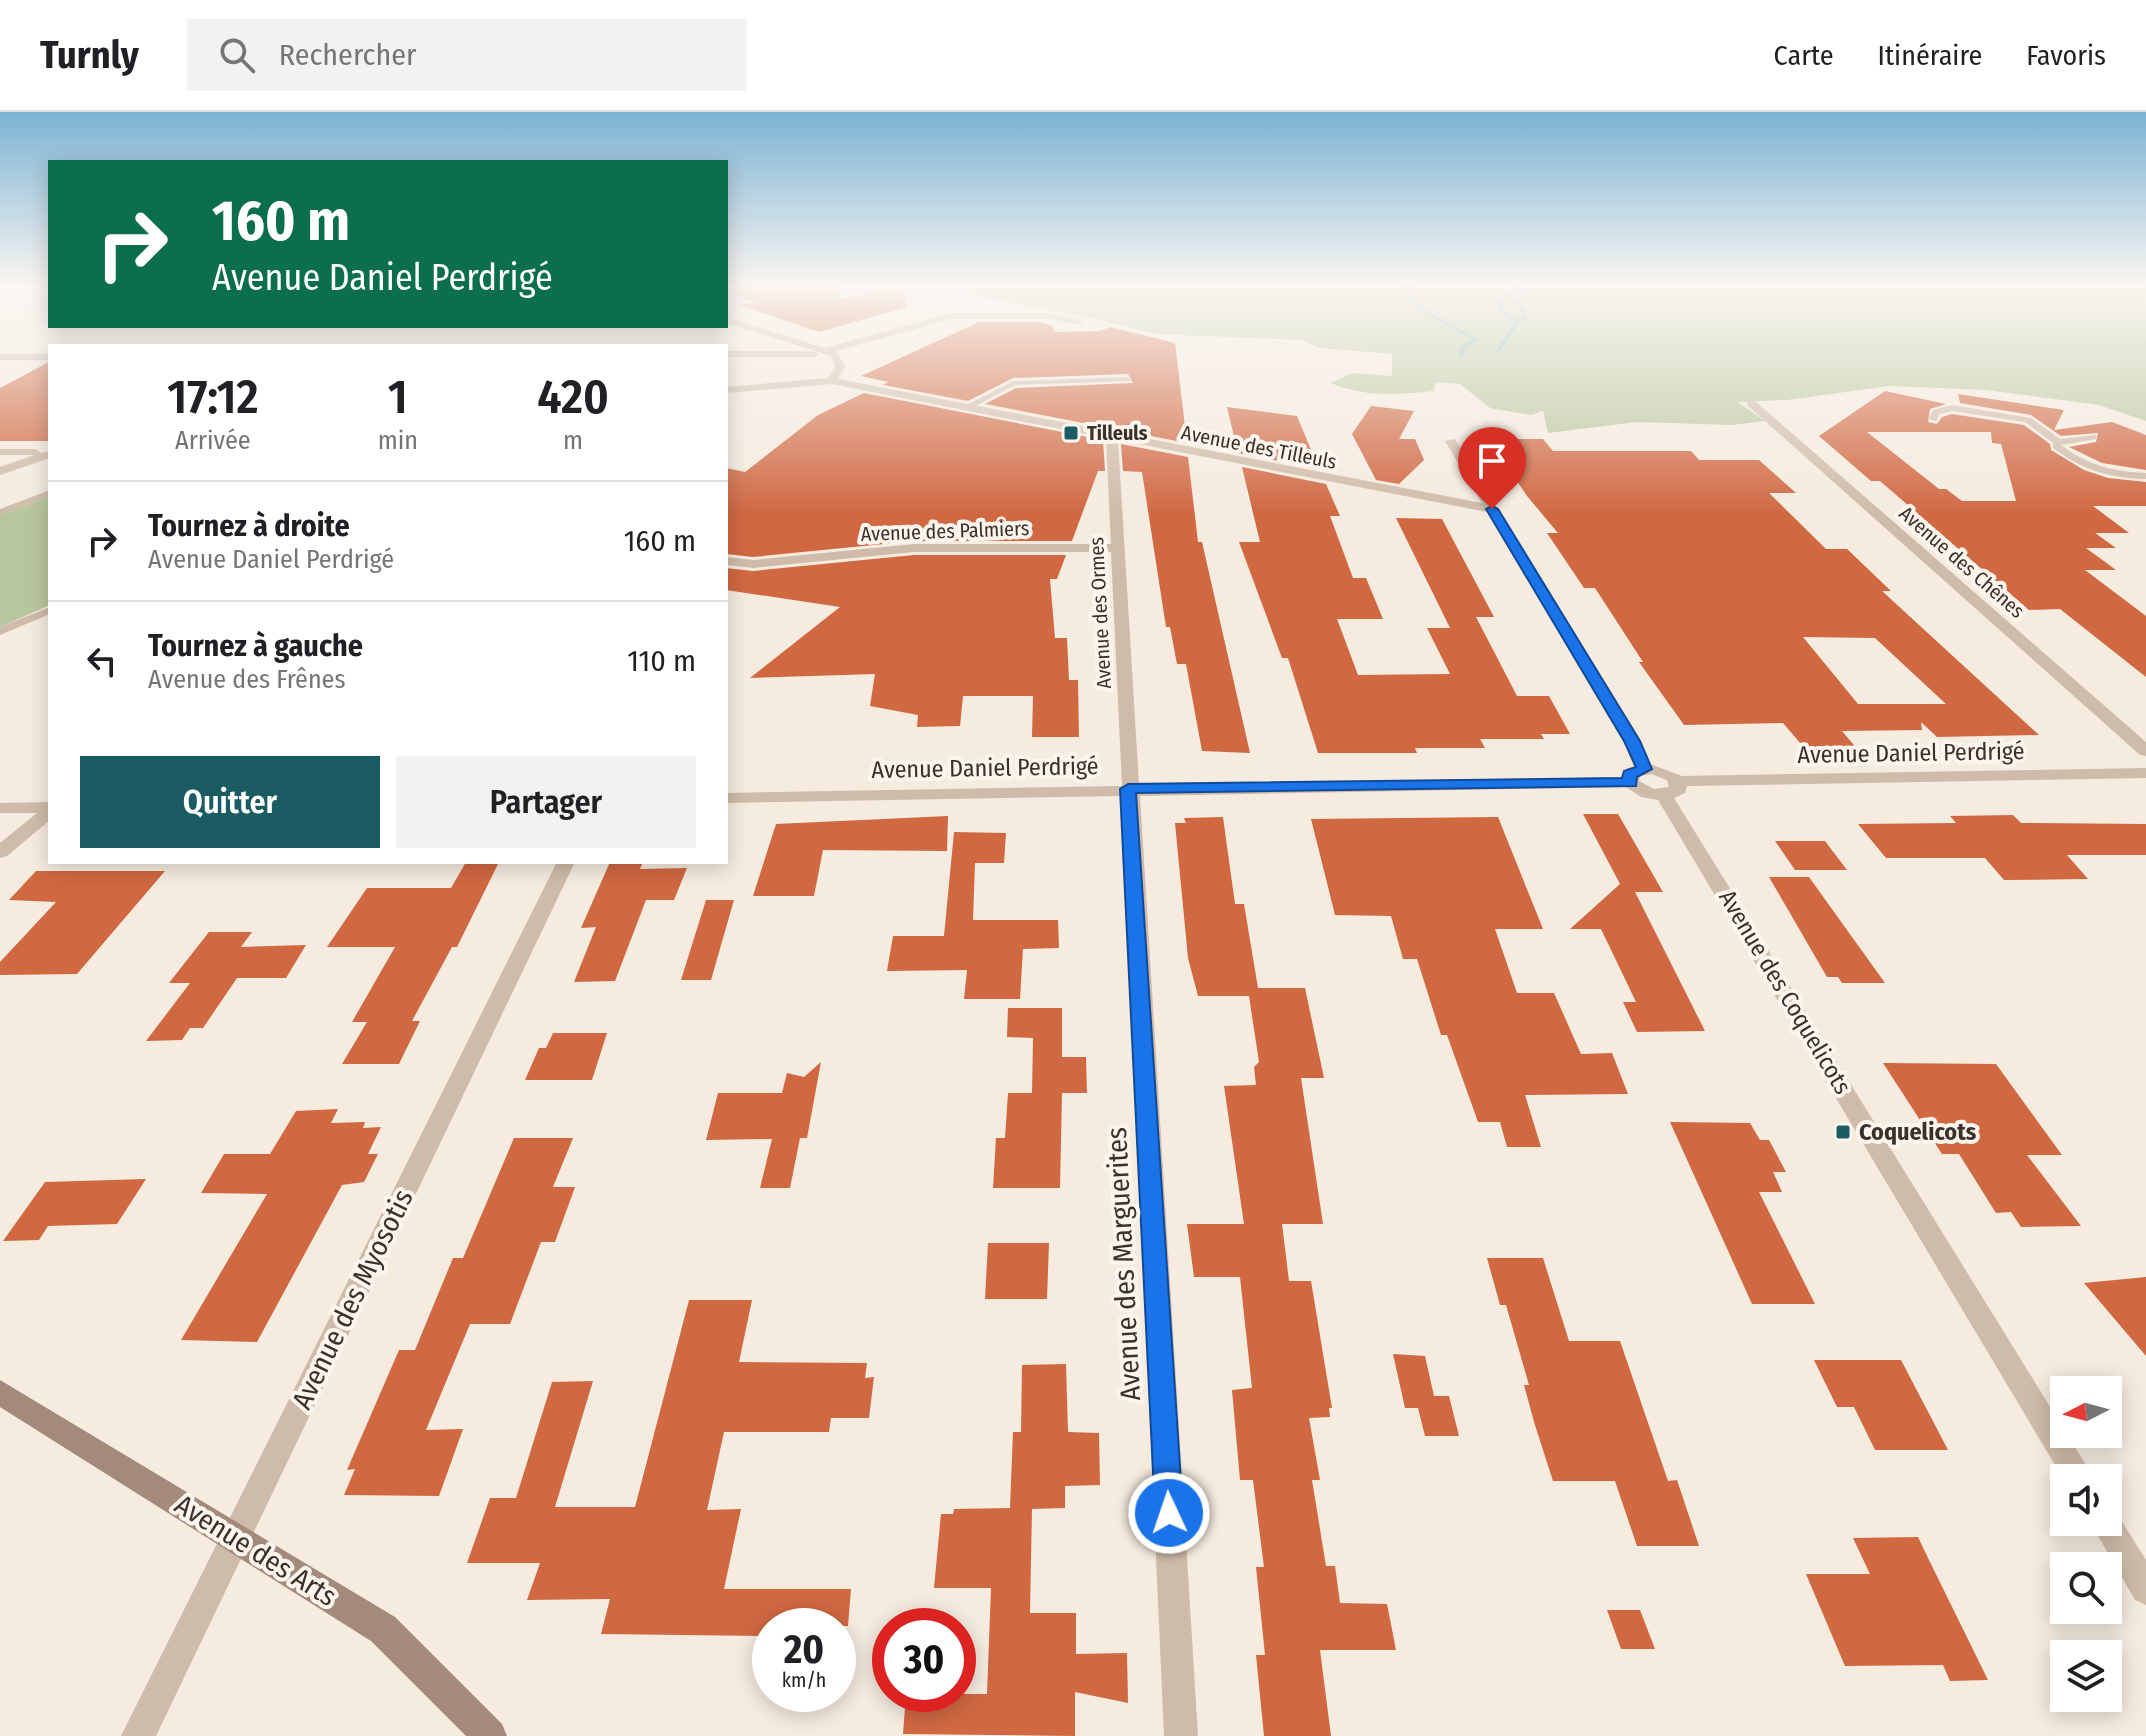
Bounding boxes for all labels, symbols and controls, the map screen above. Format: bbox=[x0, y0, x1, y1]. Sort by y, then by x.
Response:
search box bbox=[187, 19, 747, 91]
text: Turnly bbox=[40, 32, 139, 78]
icon: search bbox=[215, 33, 259, 77]
text: Rechercher bbox=[279, 37, 417, 73]
text: Carte bbox=[1774, 39, 1834, 72]
text: Itinéraire bbox=[1878, 39, 1982, 72]
text: Favoris bbox=[2026, 39, 2106, 72]
text: 160 m bbox=[212, 188, 350, 255]
icon: right bbox=[80, 192, 184, 296]
text: Avenue Daniel Perdrigé bbox=[212, 256, 553, 300]
text: 17:12 bbox=[167, 368, 259, 426]
text: 1 bbox=[388, 368, 408, 426]
text: 420 bbox=[537, 368, 609, 426]
street label: Avenue des Tilleuls bbox=[1179, 420, 1339, 474]
place label: Tilleuls bbox=[1087, 421, 1148, 445]
marker: Tilleuls bbox=[1062, 424, 1080, 442]
text: Arrivée bbox=[175, 425, 251, 456]
text: min bbox=[378, 425, 418, 456]
text: m bbox=[563, 425, 583, 456]
pin bbox=[1458, 427, 1526, 509]
icon: arrive bbox=[1470, 439, 1514, 483]
street label: Avenue des Chênes bbox=[1895, 501, 2029, 623]
text: Tournez à droite bbox=[148, 508, 350, 544]
street label: Avenue des Palmiers bbox=[860, 516, 1030, 546]
icon: right bbox=[80, 519, 124, 563]
text: 160 m bbox=[624, 523, 696, 559]
street label: Avenue des Ormes bbox=[1084, 536, 1116, 690]
text: Avenue Daniel Perdrigé bbox=[148, 544, 394, 575]
text: Tournez à gauche bbox=[148, 628, 363, 664]
icon: left bbox=[80, 639, 124, 683]
text: 110 m bbox=[627, 643, 696, 679]
text: Avenue des Frênes bbox=[148, 664, 346, 695]
street label: Avenue Daniel Perdrigé bbox=[1797, 737, 2025, 769]
street label: Avenue Daniel Perdrigé bbox=[871, 752, 1099, 784]
button: Quitter bbox=[80, 756, 380, 848]
button: Partager bbox=[396, 756, 696, 848]
street label: Avenue des Coquelicots bbox=[1713, 885, 1857, 1099]
place label: Coquelicots bbox=[1859, 1118, 1977, 1146]
marker: Coquelicots bbox=[1834, 1123, 1852, 1141]
street label: Avenue des Marguerites bbox=[1100, 1126, 1147, 1402]
street label: Avenue des Myosotis bbox=[285, 1184, 420, 1414]
north arrow bbox=[2050, 1376, 2122, 1448]
map controls bbox=[2050, 1376, 2122, 1712]
button: sound bbox=[2050, 1464, 2122, 1536]
position arrow bbox=[1127, 1471, 1211, 1555]
street label: Avenue des Arts bbox=[169, 1488, 342, 1613]
button: search bbox=[2050, 1552, 2122, 1624]
speed limit sign: 30 bbox=[872, 1608, 976, 1712]
text: 20 bbox=[784, 1626, 824, 1674]
button: layers bbox=[2050, 1640, 2122, 1712]
text: km/h bbox=[782, 1668, 826, 1692]

